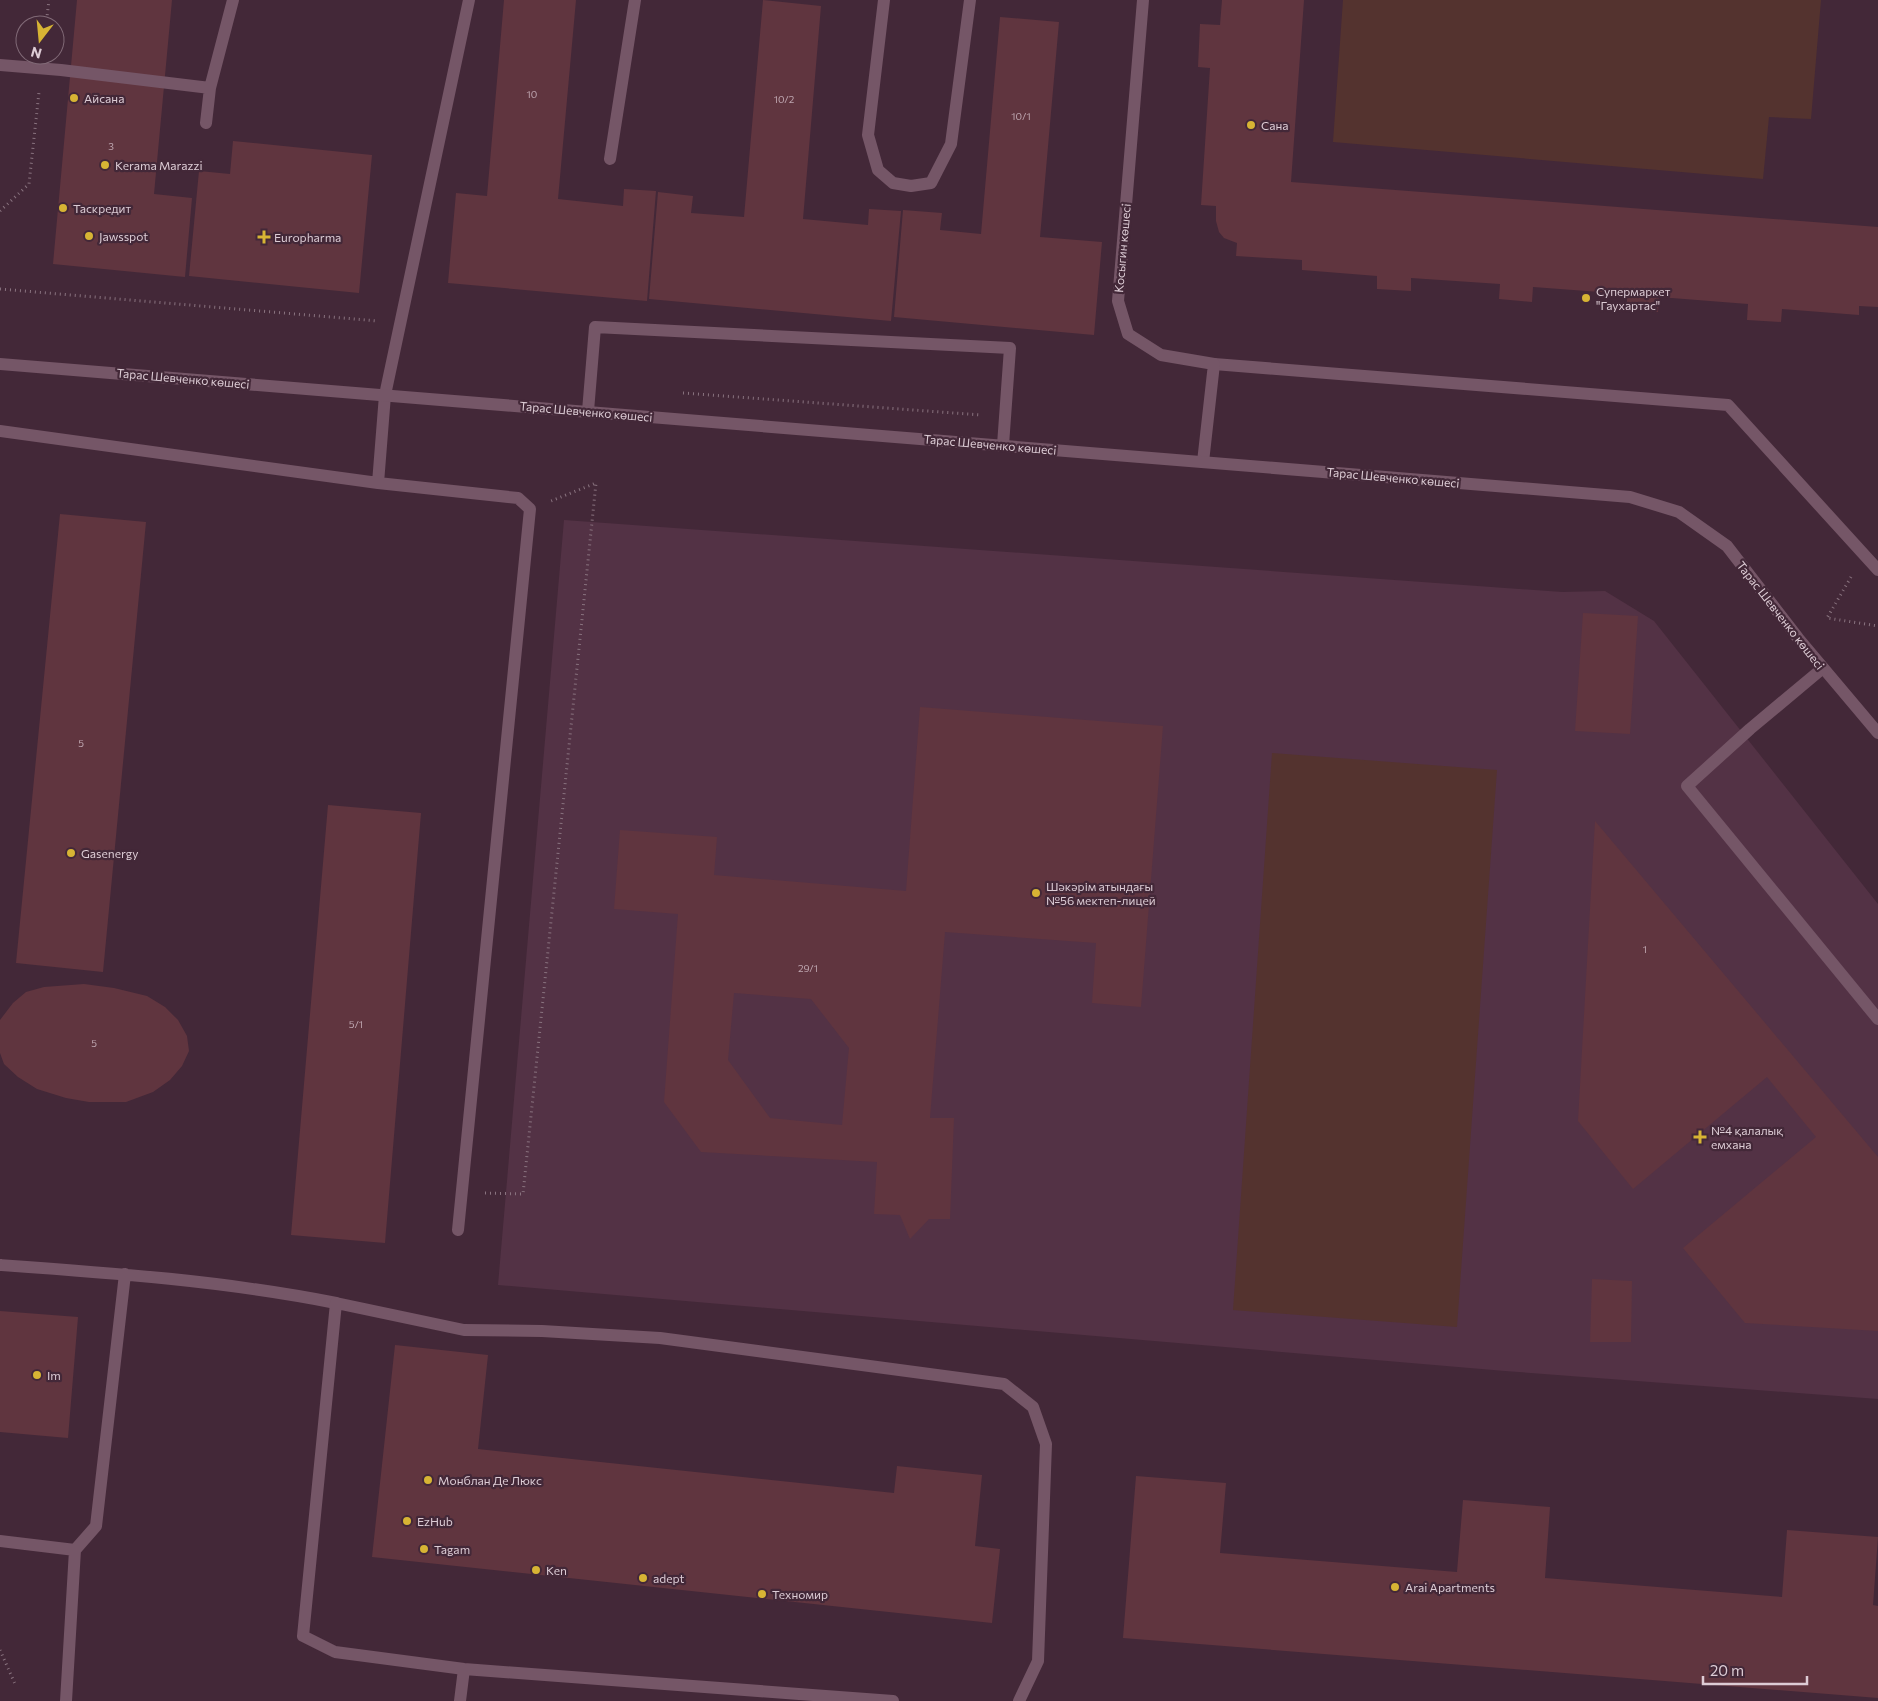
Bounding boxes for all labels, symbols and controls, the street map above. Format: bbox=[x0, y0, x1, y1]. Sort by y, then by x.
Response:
north arrow bbox=[15, 15, 65, 65]
text: N bbox=[29, 43, 44, 63]
house number: 10 bbox=[527, 88, 537, 100]
place label: Айсана bbox=[84, 91, 124, 105]
marker: Айсана bbox=[68, 92, 80, 104]
house number: 10/2 bbox=[774, 93, 795, 105]
house number: 10/1 bbox=[1011, 110, 1031, 122]
place label: Сана bbox=[1261, 118, 1289, 132]
marker: Сана bbox=[1245, 119, 1257, 131]
house number: 3 bbox=[108, 140, 114, 152]
place label: Kerama Marazzi bbox=[115, 158, 203, 172]
marker: Kerama Marazzi bbox=[99, 159, 111, 171]
place label: Таскредит bbox=[73, 201, 131, 215]
marker: Таскредит bbox=[57, 202, 69, 214]
street label: Косыгин көшесі bbox=[1111, 203, 1133, 293]
place label: Jawsspot bbox=[99, 229, 148, 244]
marker: Jawsspot bbox=[83, 230, 95, 242]
place label: Europharma bbox=[274, 230, 341, 244]
marker: Europharma bbox=[258, 231, 270, 243]
place label: Супермаркет "Гаухартас" bbox=[1596, 284, 1671, 312]
marker: Супермаркет "Гаухартас" bbox=[1580, 292, 1592, 304]
street label: Тарас Шевченко көшесі bbox=[116, 365, 250, 391]
street label: Тарас Шевченко көшесі bbox=[519, 398, 653, 424]
street label: Тарас Шевченко көшесі bbox=[923, 431, 1057, 457]
street label: Тарас Шевченко көшесі bbox=[1326, 464, 1460, 490]
street label: Тарас Шевченко көшесі bbox=[1734, 558, 1828, 672]
house number: 5 bbox=[78, 737, 84, 749]
place label: Gasenergy bbox=[81, 846, 139, 860]
marker: Gasenergy bbox=[65, 847, 77, 859]
place label: Шәкәрім атындағы №56 мектеп-лицей bbox=[1046, 879, 1156, 907]
marker: Шәкәрім атындағы №56 мектеп-лицей bbox=[1030, 887, 1042, 899]
house number: 1 bbox=[1643, 943, 1647, 955]
house number: 29/1 bbox=[798, 962, 818, 974]
house number: 5/1 bbox=[349, 1018, 363, 1030]
house number: 5 bbox=[91, 1037, 97, 1049]
place label: №4 қалалық емхана bbox=[1711, 1123, 1783, 1151]
marker: №4 қалалық емхана bbox=[1693, 1130, 1707, 1144]
place label: Im bbox=[47, 1368, 61, 1382]
marker: Im bbox=[31, 1369, 43, 1381]
place label: Монблан Де Люкс bbox=[438, 1473, 542, 1487]
marker: Монблан Де Люкс bbox=[422, 1474, 434, 1486]
place label: EzHub bbox=[417, 1514, 453, 1528]
marker: EzHub bbox=[401, 1515, 413, 1527]
place label: Tagam bbox=[434, 1542, 470, 1556]
marker: Tagam bbox=[418, 1543, 430, 1555]
place label: Ken bbox=[546, 1563, 567, 1577]
marker: Ken bbox=[530, 1564, 542, 1576]
place label: adept bbox=[653, 1571, 685, 1585]
marker: adept bbox=[637, 1572, 649, 1584]
place label: Arai Apartments bbox=[1405, 1580, 1495, 1594]
marker: Arai Apartments bbox=[1389, 1581, 1401, 1593]
place label: Техномир bbox=[772, 1587, 828, 1601]
marker: Техномир bbox=[756, 1588, 768, 1600]
scale bar bbox=[1703, 1654, 1807, 1686]
text: 20 m bbox=[1710, 1661, 1744, 1679]

